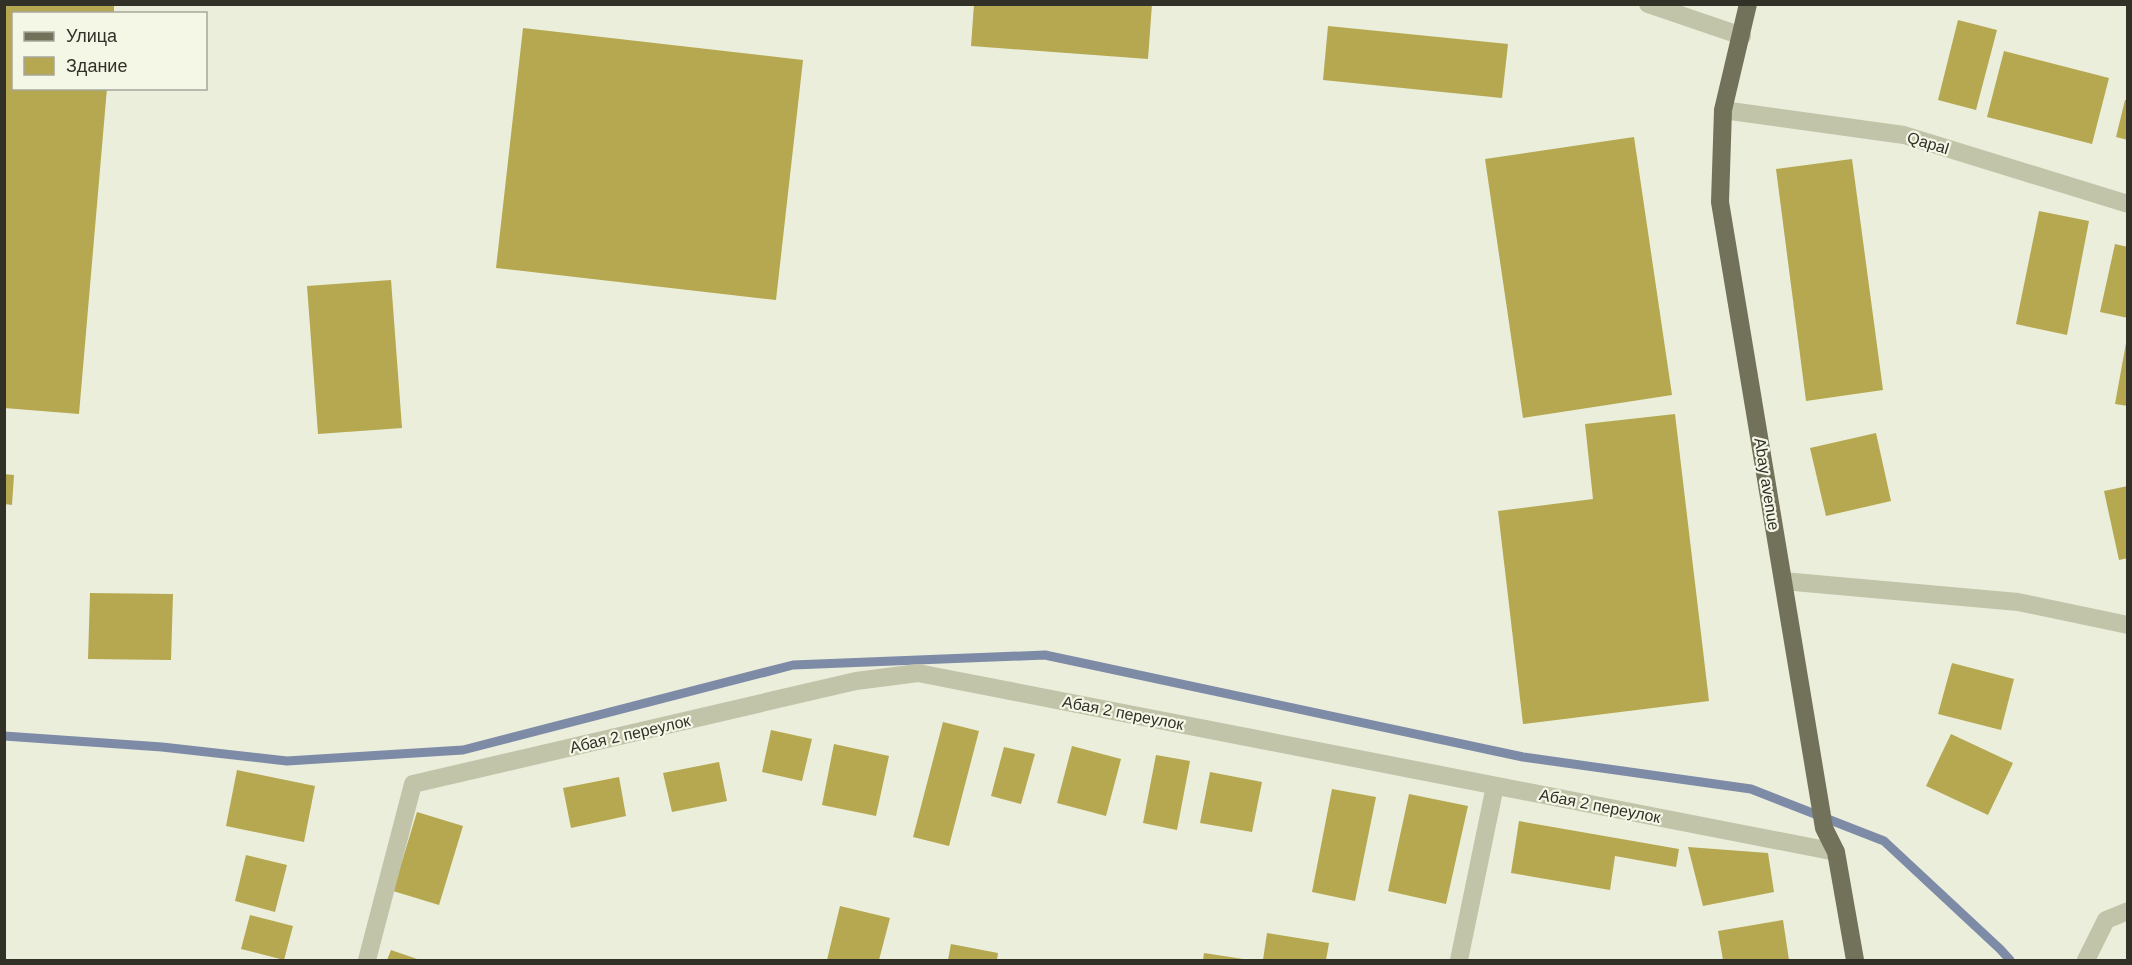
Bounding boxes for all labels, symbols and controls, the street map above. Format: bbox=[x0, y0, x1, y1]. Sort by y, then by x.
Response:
legend bbox=[12, 12, 207, 90]
text: Улица bbox=[66, 26, 118, 46]
text: Здание bbox=[66, 56, 127, 76]
street label: Qapal bbox=[1905, 129, 1951, 157]
street label: Abay avenue bbox=[1751, 437, 1783, 532]
street label: Абая 2 переулок bbox=[1061, 693, 1186, 733]
street label: Абая 2 переулок bbox=[568, 712, 693, 756]
street label: Абая 2 переулок bbox=[1538, 786, 1663, 826]

